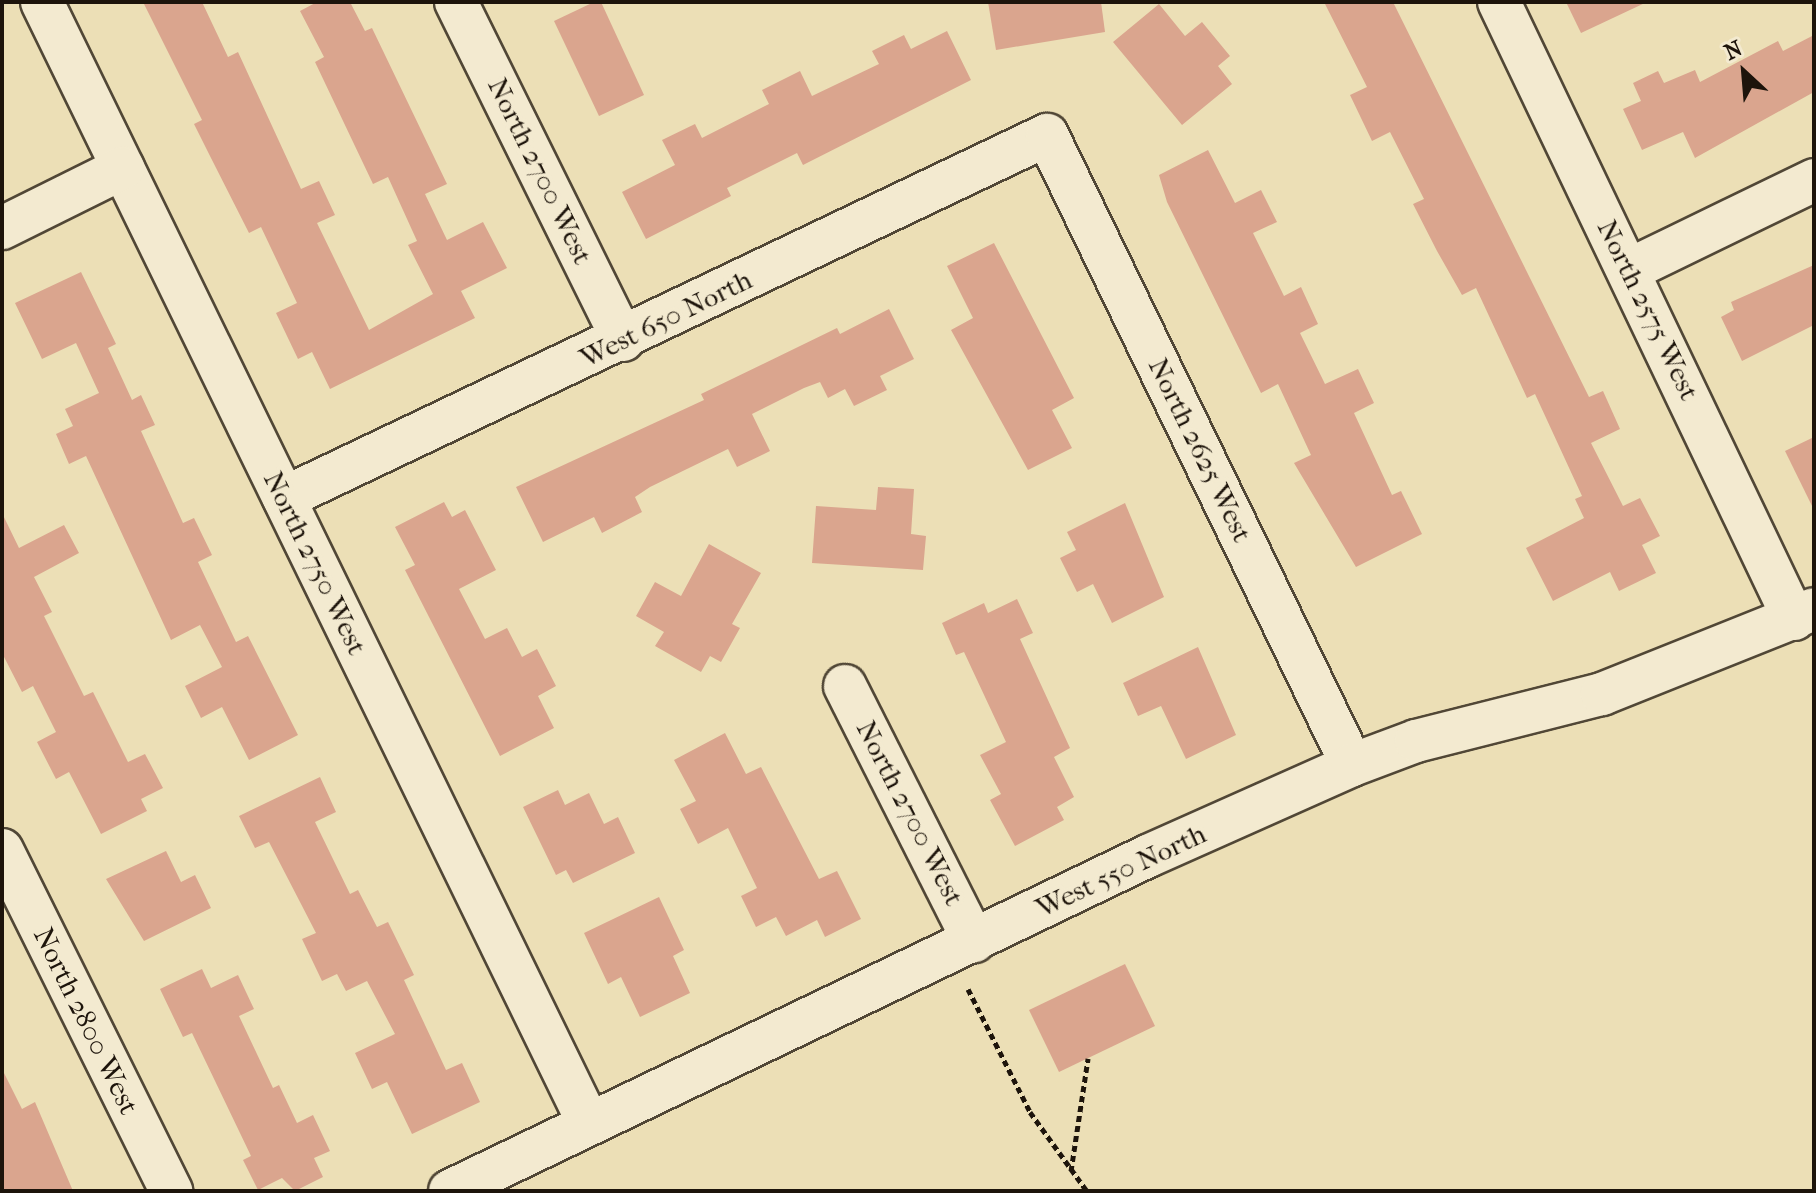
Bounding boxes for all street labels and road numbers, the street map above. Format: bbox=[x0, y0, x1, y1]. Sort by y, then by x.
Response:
street label: North 2700 West bbox=[480, 72, 600, 270]
street label: North 2575 West bbox=[1590, 214, 1706, 406]
street label: West 650 North bbox=[575, 263, 757, 375]
street label: North 2625 West bbox=[1141, 353, 1259, 547]
street label: North 2750 West bbox=[256, 466, 374, 660]
street label: North 2700 West bbox=[849, 715, 971, 911]
street label: West 550 North bbox=[1031, 817, 1211, 925]
street label: North 2800 West bbox=[26, 922, 146, 1120]

